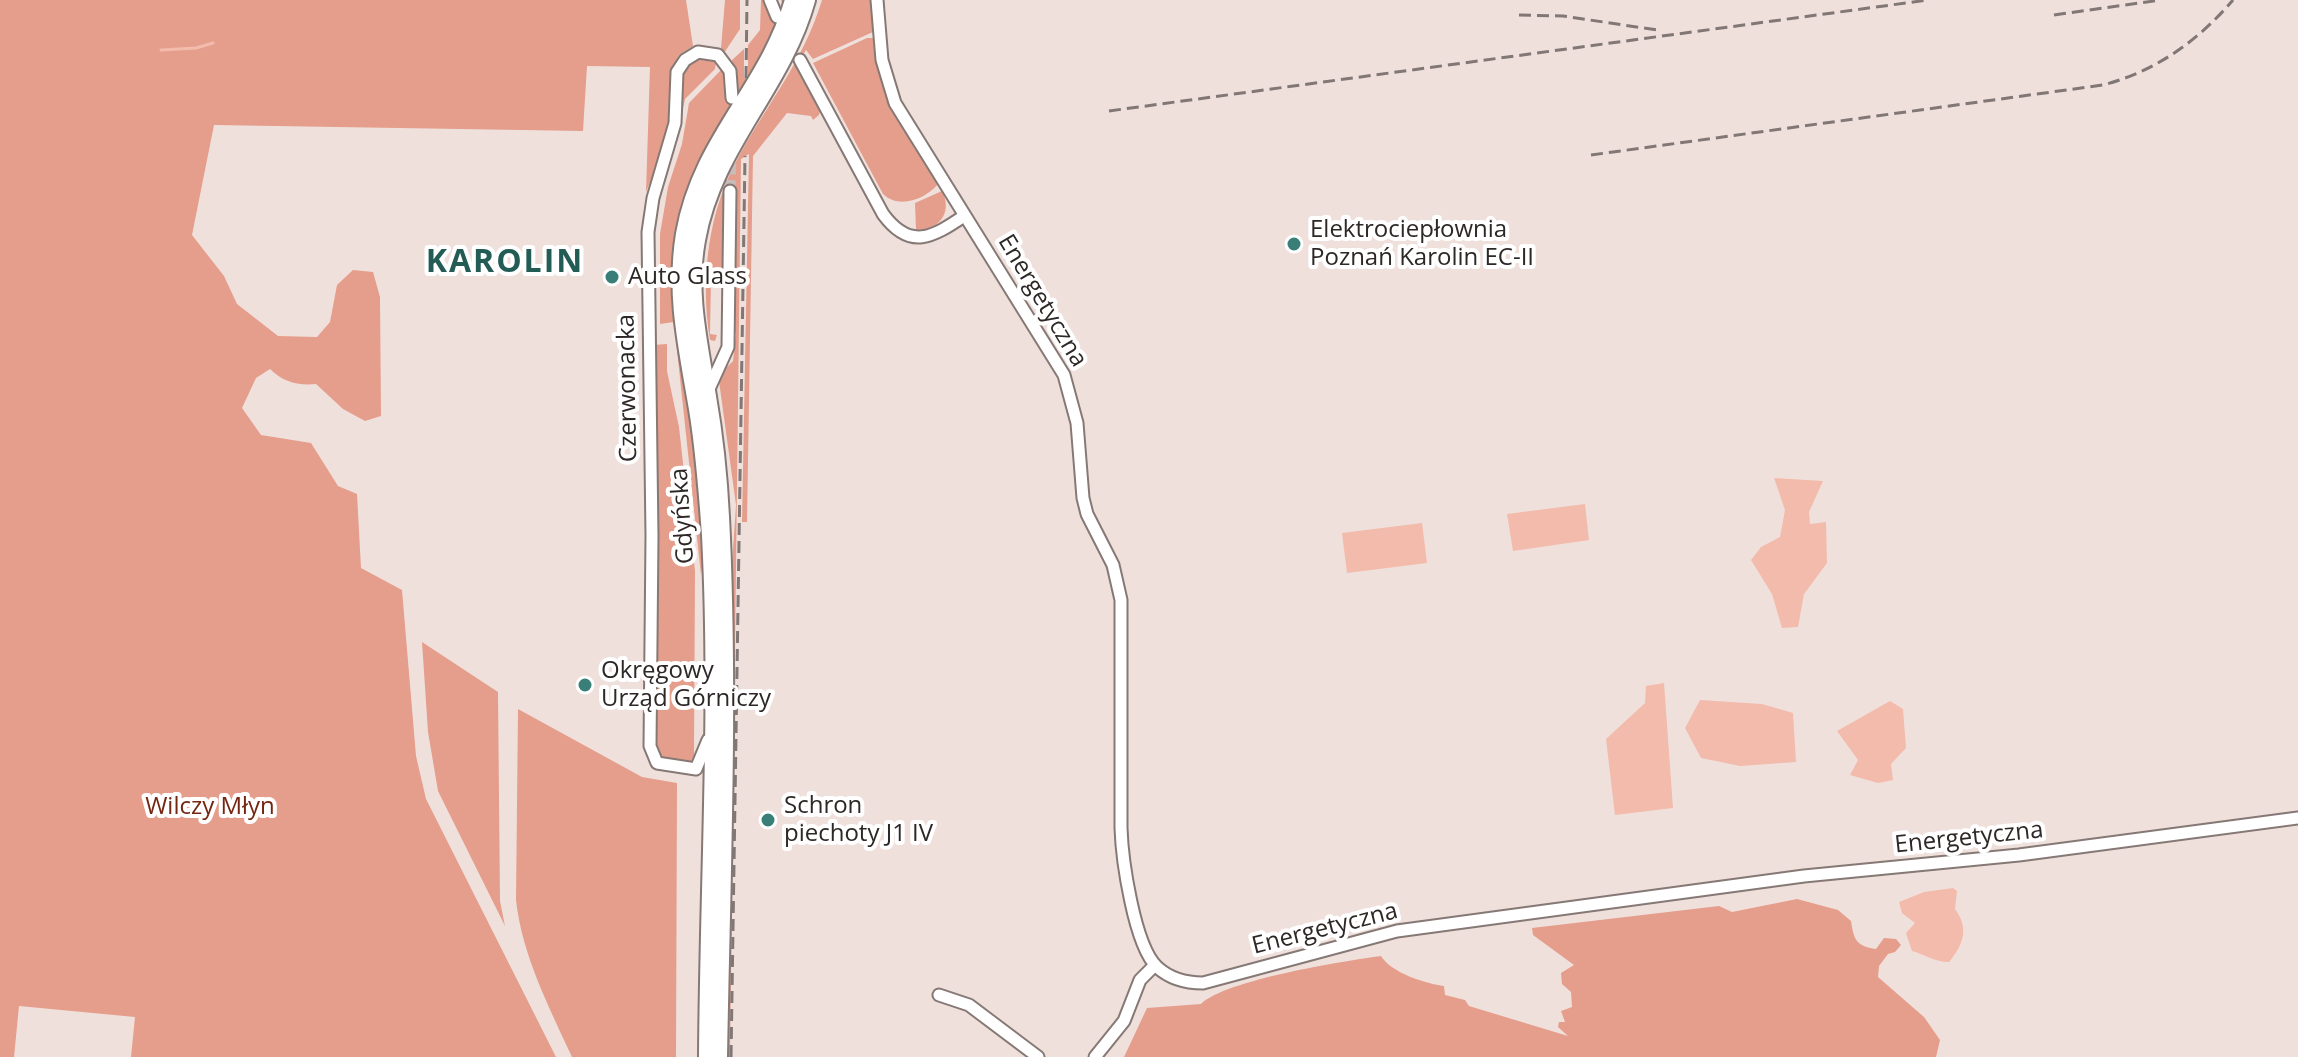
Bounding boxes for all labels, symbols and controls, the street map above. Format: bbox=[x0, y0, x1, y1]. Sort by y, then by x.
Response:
place label: Elektrociepłownia Poznań Karolin EC-II bbox=[1310, 216, 1534, 272]
street label: Energetyczna bbox=[991, 230, 1093, 372]
marker: Elektrociepłownia Poznań Karolin EC-II bbox=[1285, 235, 1303, 253]
district label: KAROLIN bbox=[426, 244, 584, 282]
place label: Auto Glass bbox=[628, 263, 747, 291]
marker: Auto Glass bbox=[603, 268, 621, 286]
street label: Czerwonacka bbox=[612, 314, 644, 462]
street label: Gdyńska bbox=[665, 467, 701, 565]
place label: Okręgowy Urząd Górniczy bbox=[601, 657, 771, 713]
marker: Okręgowy Urząd Górniczy bbox=[576, 676, 594, 694]
place label: Schron piechoty J1 IV bbox=[784, 792, 933, 848]
park label: Wilczy Młyn bbox=[145, 793, 275, 821]
marker: Schron piechoty J1 IV bbox=[759, 811, 777, 829]
street label: Energetyczna bbox=[1893, 816, 2045, 860]
street label: Energetyczna bbox=[1249, 897, 1401, 961]

